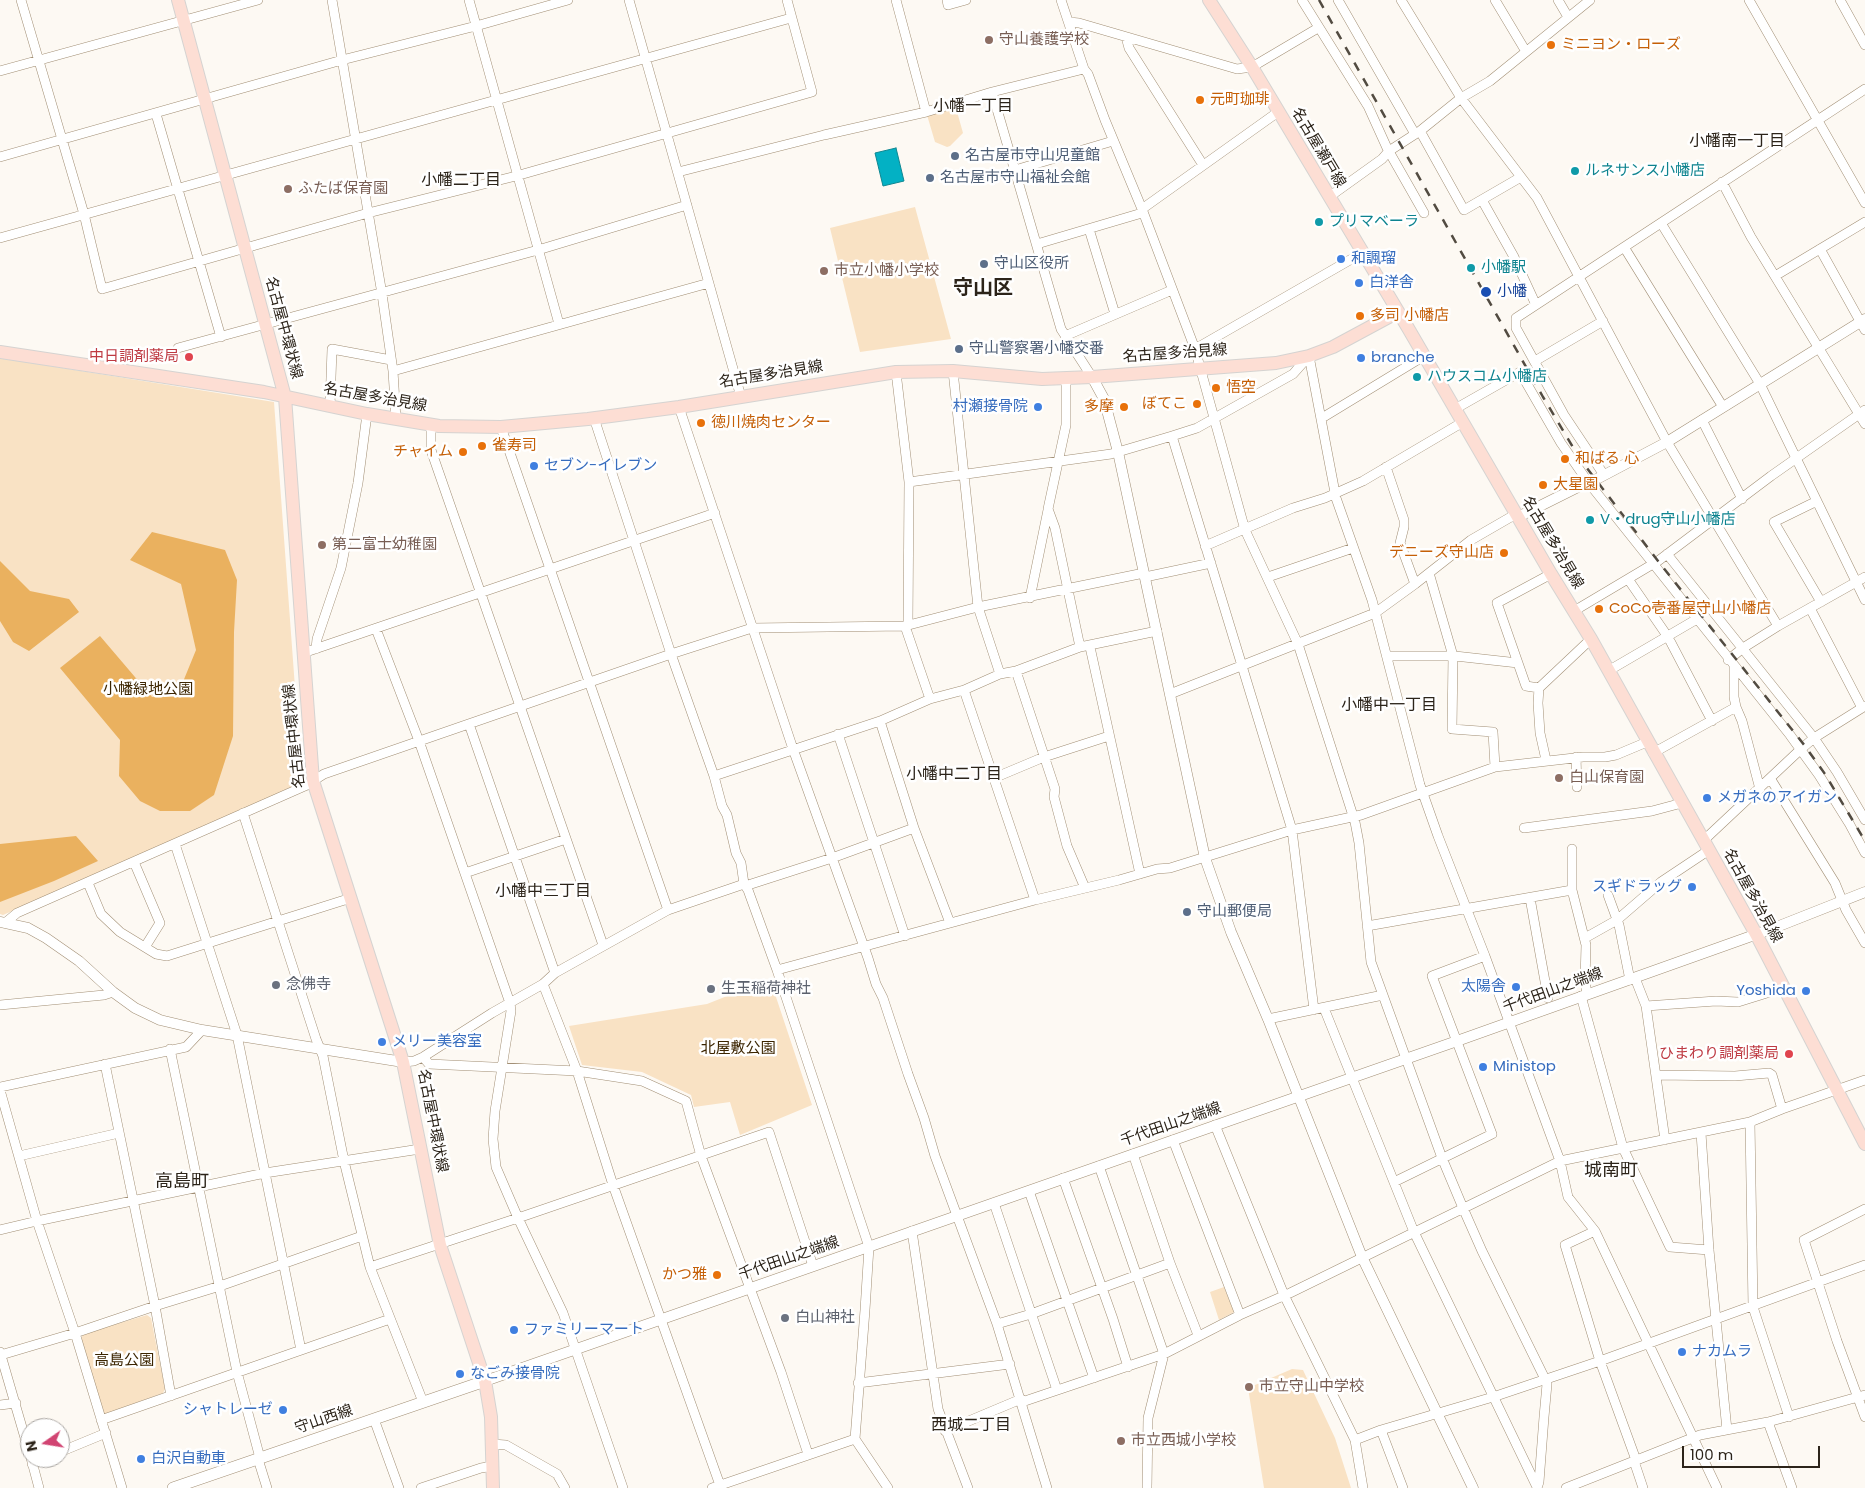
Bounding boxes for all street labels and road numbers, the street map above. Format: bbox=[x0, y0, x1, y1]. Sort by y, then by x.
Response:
street label: 名古屋瀬戸線 bbox=[1287, 105, 1349, 191]
street label: 名古屋中環状線 bbox=[261, 275, 305, 381]
street label: 名古屋多治見線 bbox=[1122, 341, 1228, 367]
street label: 名古屋多治見線 bbox=[718, 358, 824, 392]
street label: 名古屋多治見線 bbox=[322, 380, 428, 416]
street label: 名古屋多治見線 bbox=[1517, 493, 1587, 593]
street label: 名古屋中環状線 bbox=[281, 683, 309, 789]
street label: 名古屋多治見線 bbox=[1719, 846, 1785, 946]
street label: 千代田山之端線 bbox=[1501, 965, 1605, 1017]
street label: 名古屋中環状線 bbox=[413, 1068, 451, 1174]
street label: 千代田山之端線 bbox=[1118, 1099, 1224, 1151]
street label: 千代田山之端線 bbox=[736, 1233, 842, 1285]
street label: 守山西線 bbox=[293, 1402, 355, 1438]

